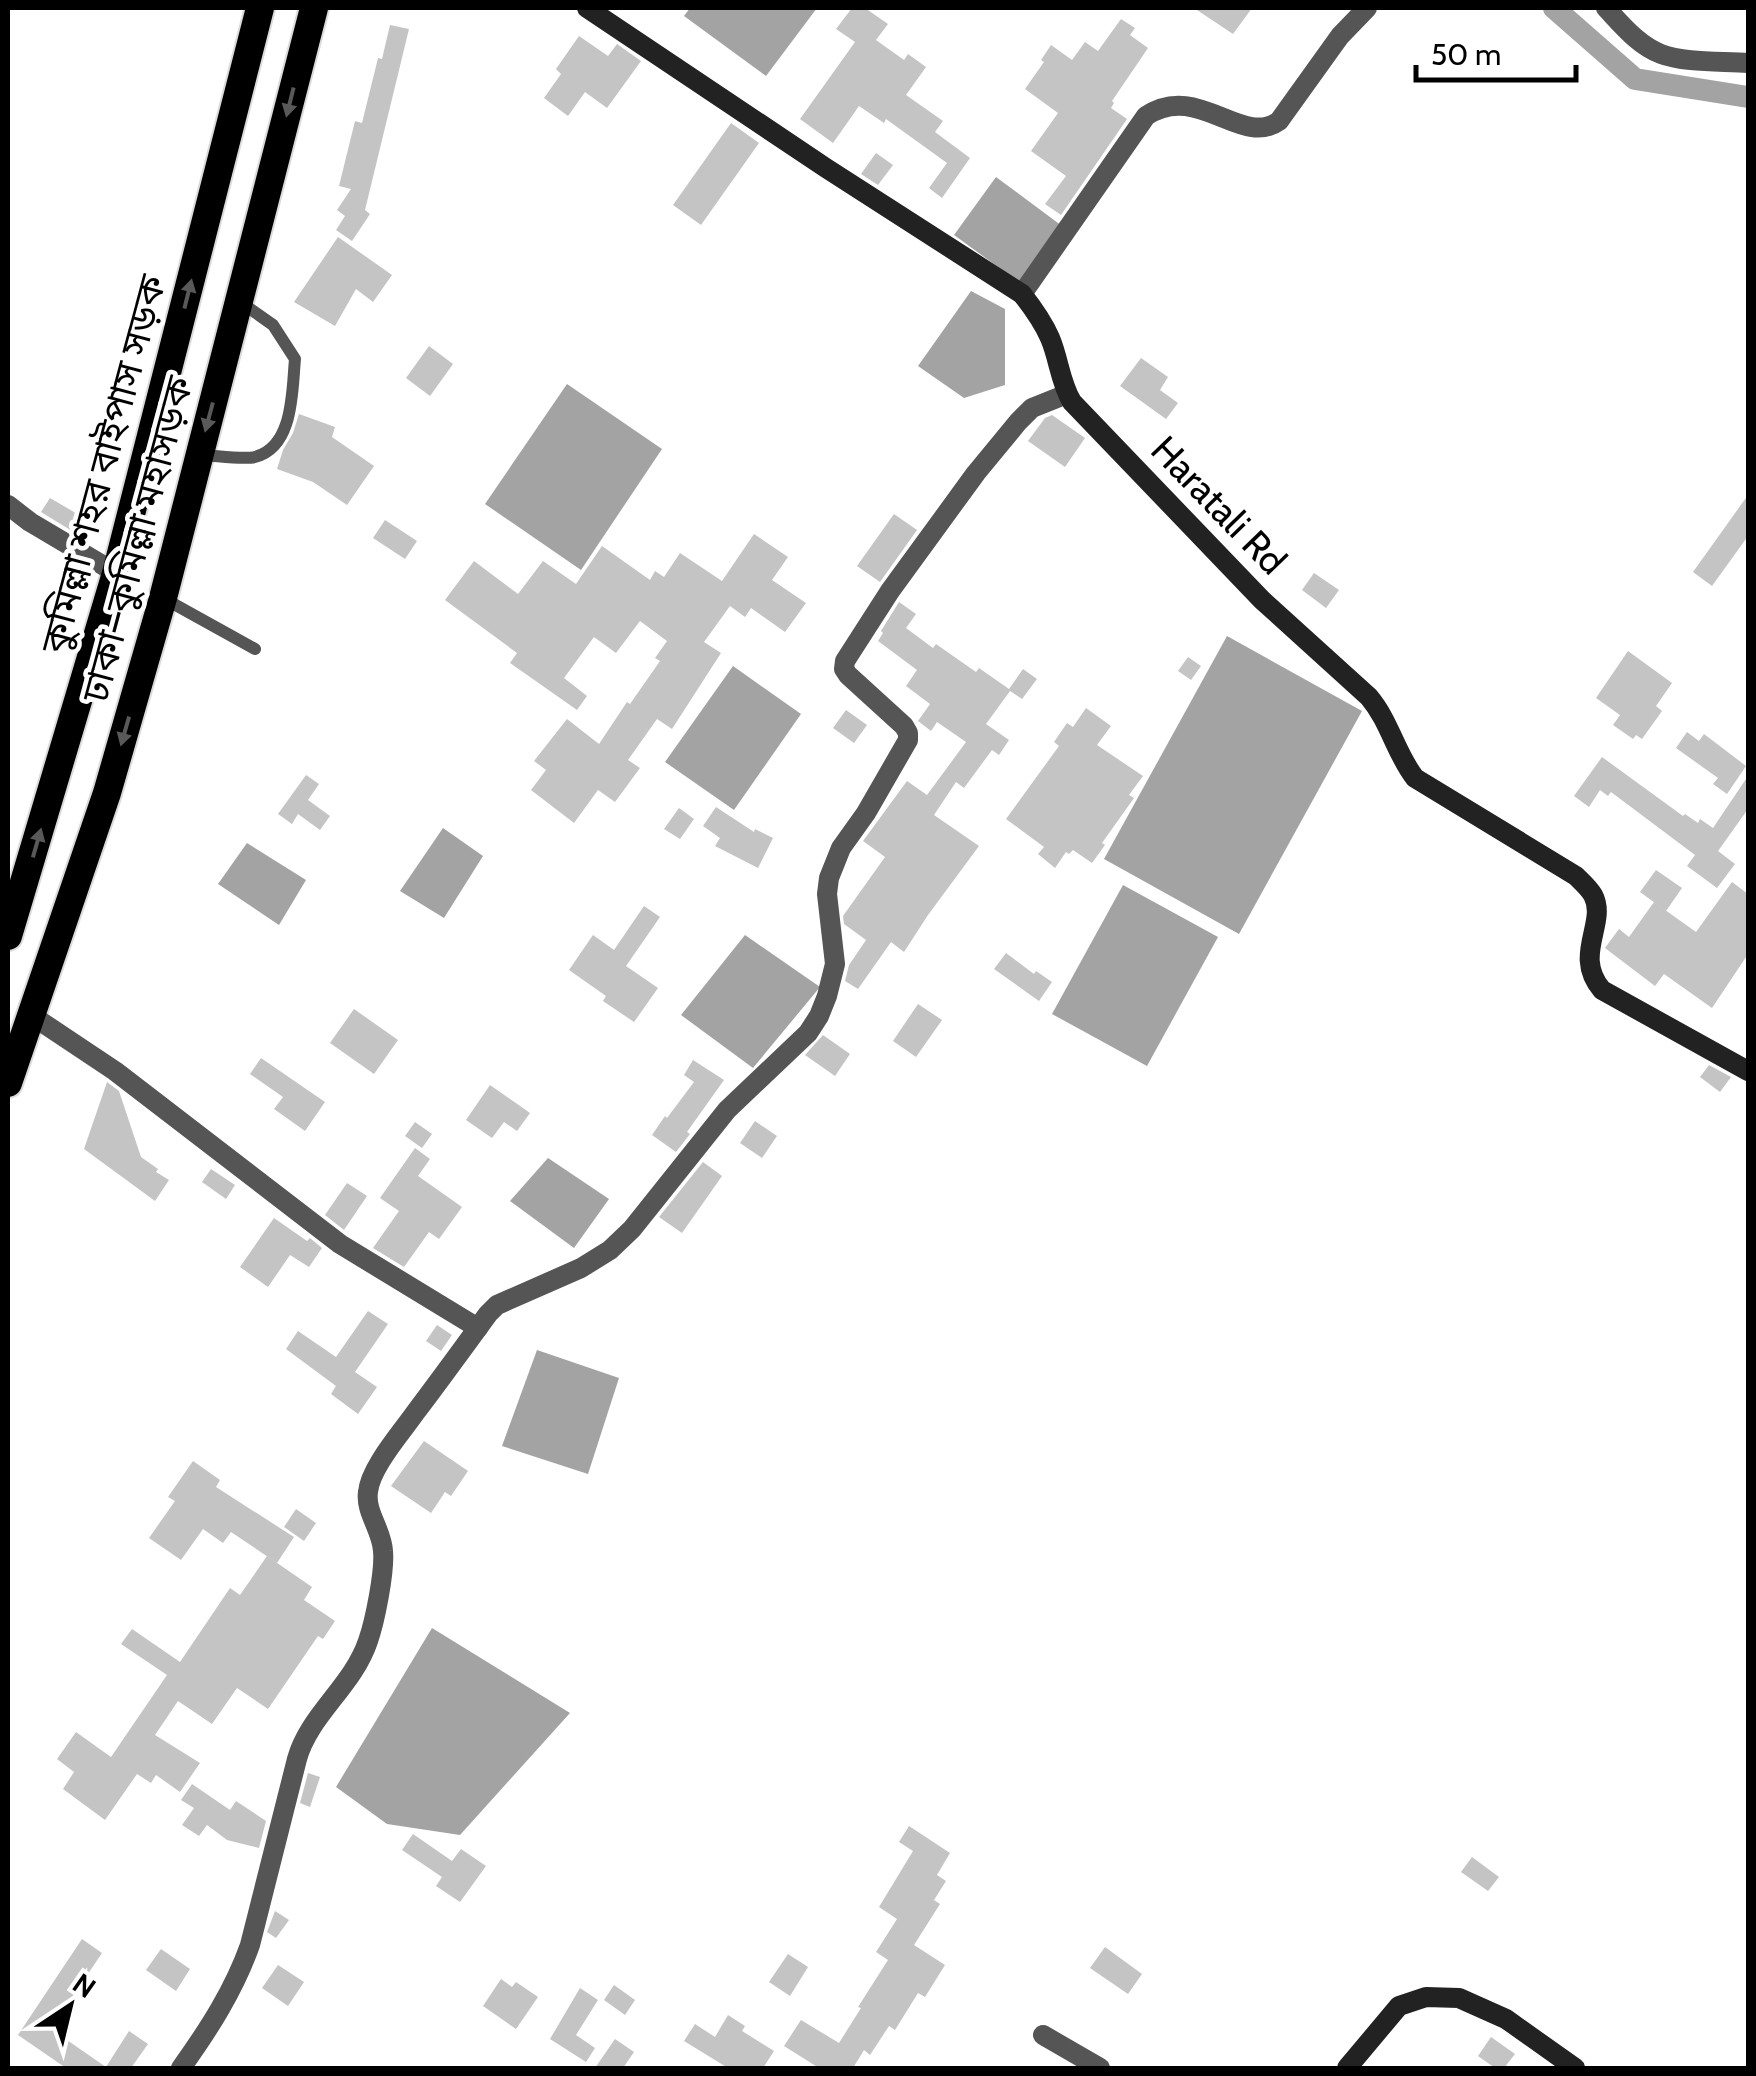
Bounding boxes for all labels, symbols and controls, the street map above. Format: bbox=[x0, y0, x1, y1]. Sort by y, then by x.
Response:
scale bar bbox=[1416, 20, 1576, 82]
text: 50 m bbox=[1431, 36, 1501, 73]
one-way arrow bbox=[282, 87, 297, 118]
street label: কুমিল্লা শহর বাইপাস সড়ক bbox=[30, 269, 176, 659]
one-way arrow bbox=[180, 278, 196, 309]
street label: ঢাকা–কুমিল্লা মহাসড়ক bbox=[71, 370, 203, 708]
one-way arrow bbox=[200, 402, 216, 433]
street label: Haratali Rd bbox=[1142, 426, 1296, 584]
one-way arrow bbox=[116, 715, 132, 746]
one-way arrow bbox=[30, 827, 45, 858]
north arrow bbox=[20, 1956, 120, 2056]
text: N bbox=[66, 1966, 102, 2005]

